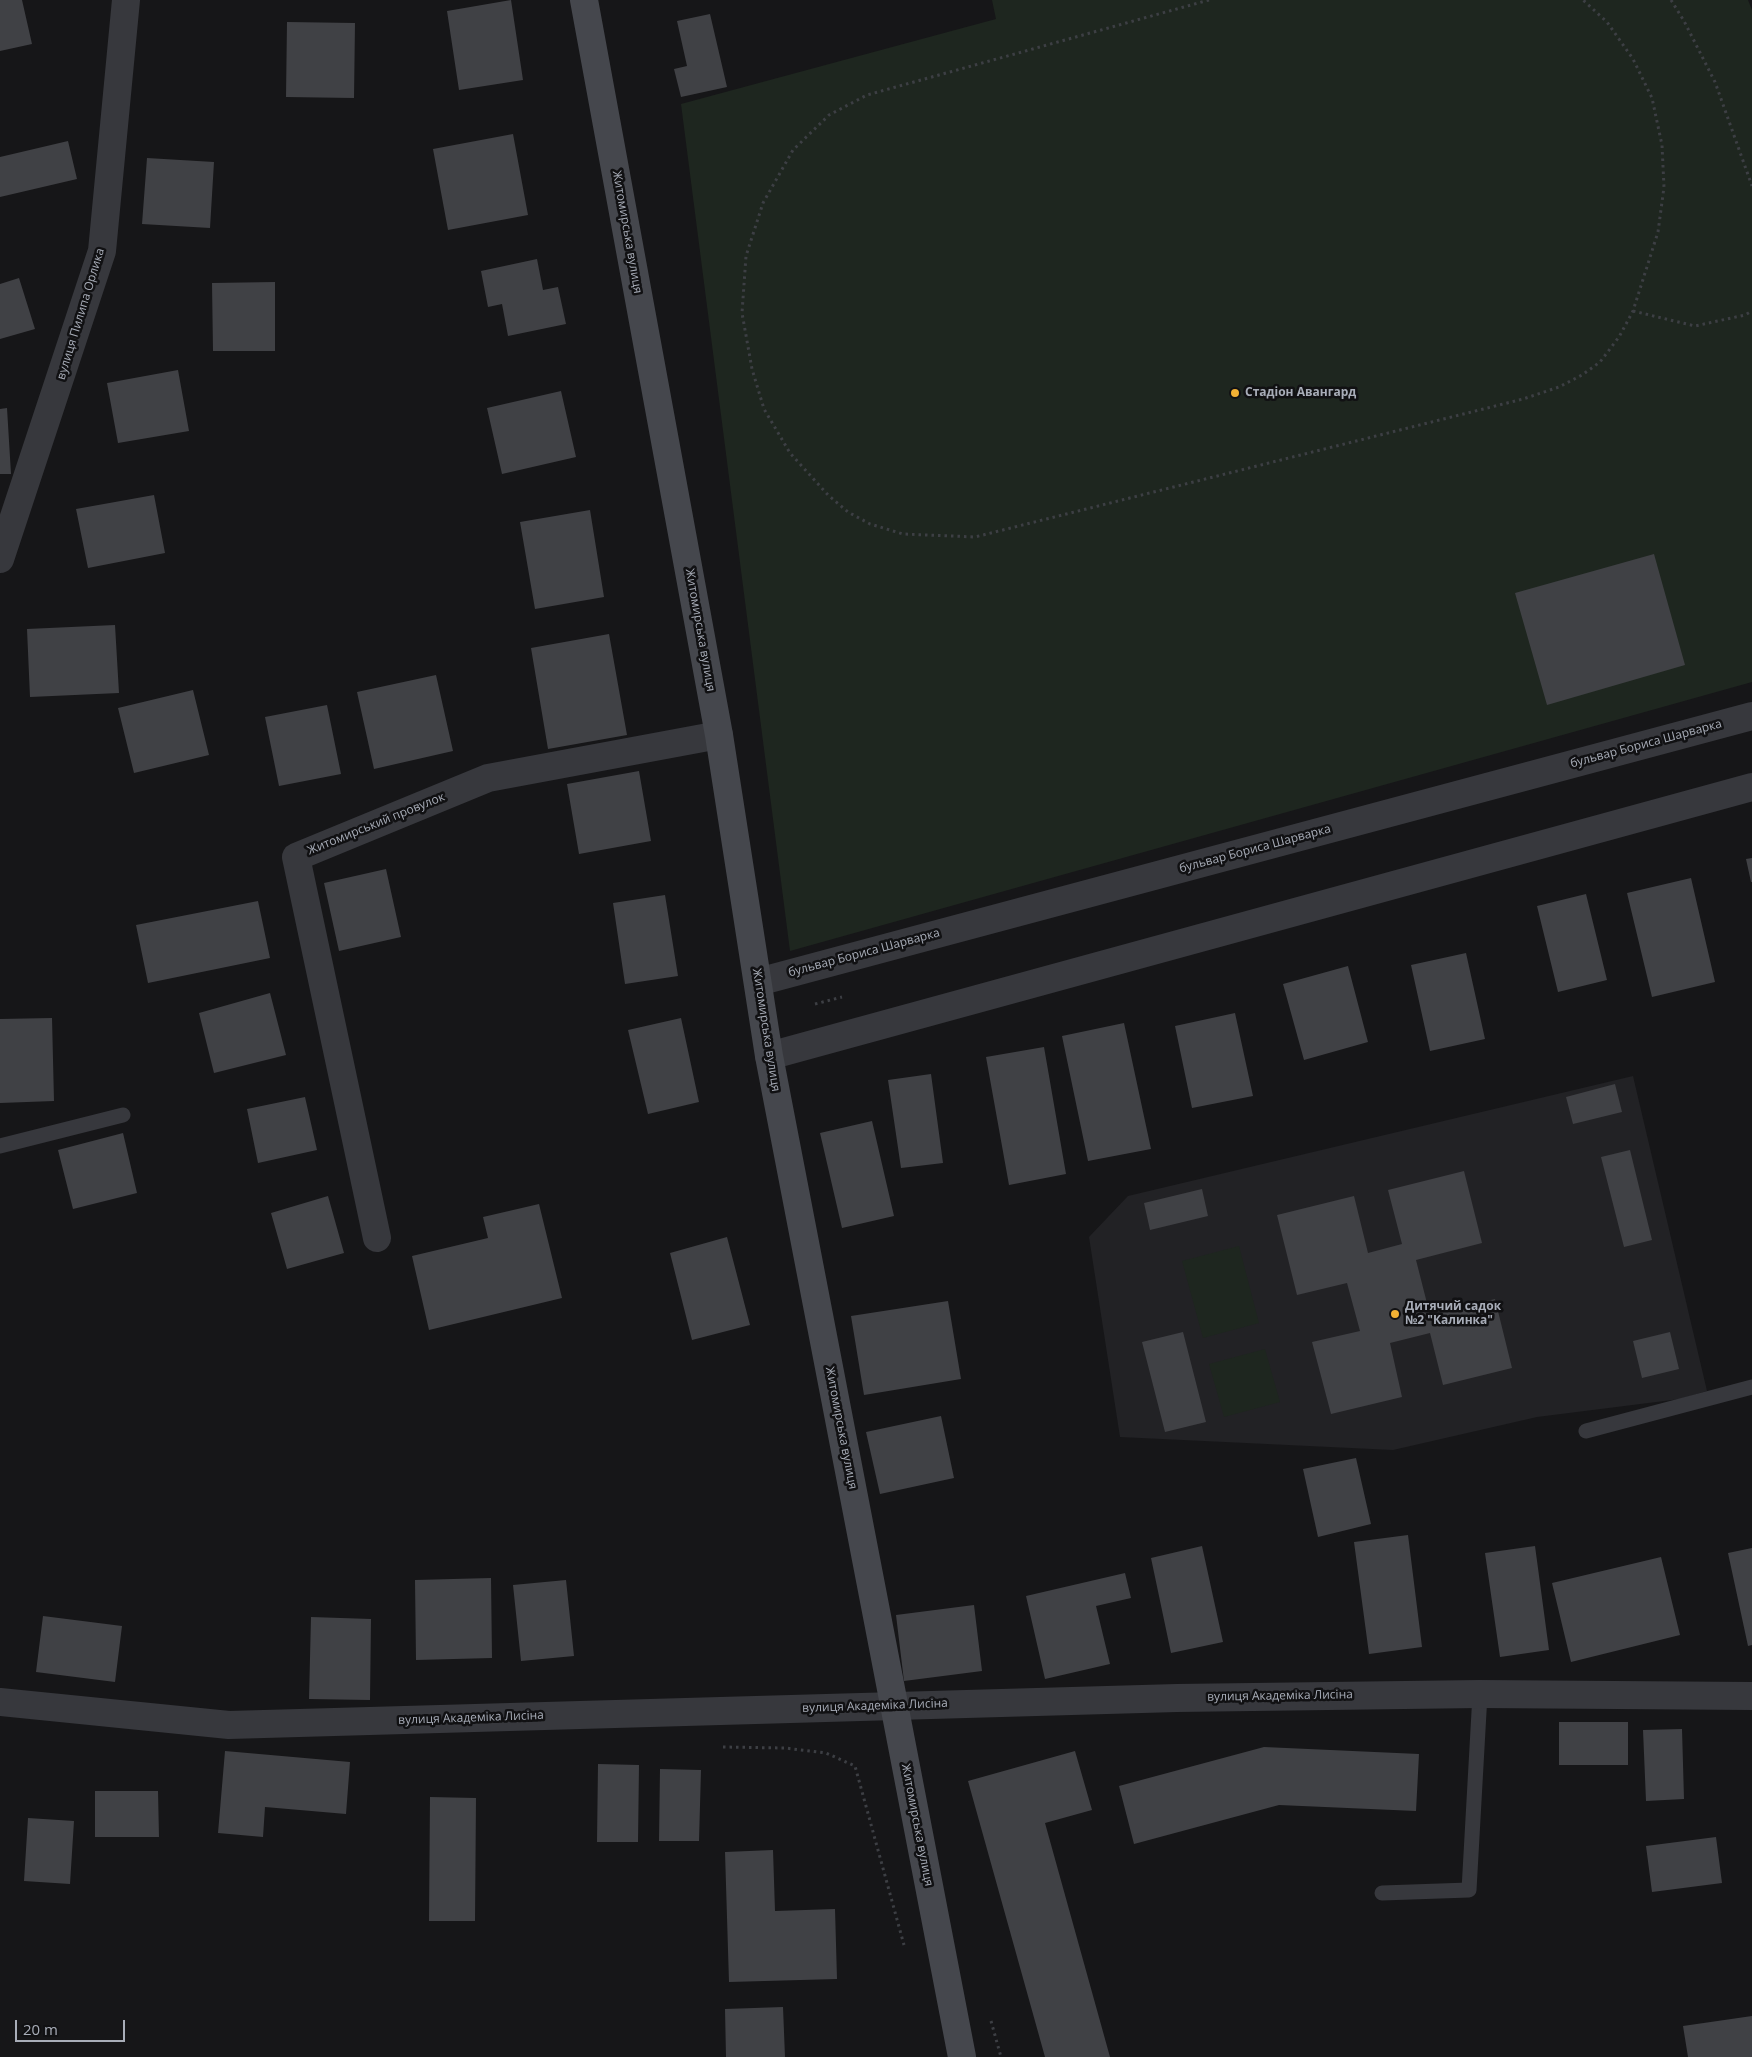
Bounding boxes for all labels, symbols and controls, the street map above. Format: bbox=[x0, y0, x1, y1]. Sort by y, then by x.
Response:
street label: Житомирська вулиця bbox=[609, 169, 645, 295]
street label: вулиця Пилипа Орлика bbox=[54, 246, 108, 382]
place label: Стадіон Авангард bbox=[1245, 386, 1356, 400]
marker: Стадіон Авангард bbox=[1229, 387, 1241, 399]
street label: Житомирська вулиця bbox=[682, 567, 718, 693]
street label: бульвар Бориса Шарварка bbox=[1569, 717, 1723, 771]
street label: Житомирський провулок bbox=[305, 790, 447, 858]
street label: бульвар Бориса Шарварка bbox=[1178, 822, 1332, 876]
street label: бульвар Бориса Шарварка bbox=[787, 926, 941, 980]
street label: Житомирська вулиця bbox=[749, 967, 783, 1093]
place label: Дитячий садок №2 "Калинка" bbox=[1405, 1300, 1501, 1328]
marker: Дитячий садок №2 "Калинка" bbox=[1389, 1308, 1401, 1320]
street label: Житомирська вулиця bbox=[822, 1365, 860, 1491]
street label: вулиця Академіка Лисіна bbox=[1207, 1688, 1353, 1704]
street label: вулиця Академіка Лисіна bbox=[802, 1696, 948, 1716]
street label: вулиця Академіка Лисіна bbox=[398, 1708, 544, 1728]
street label: Житомирська вулиця bbox=[898, 1762, 936, 1888]
scale bar bbox=[18, 2010, 128, 2042]
text: 20 m bbox=[23, 2019, 58, 2039]

